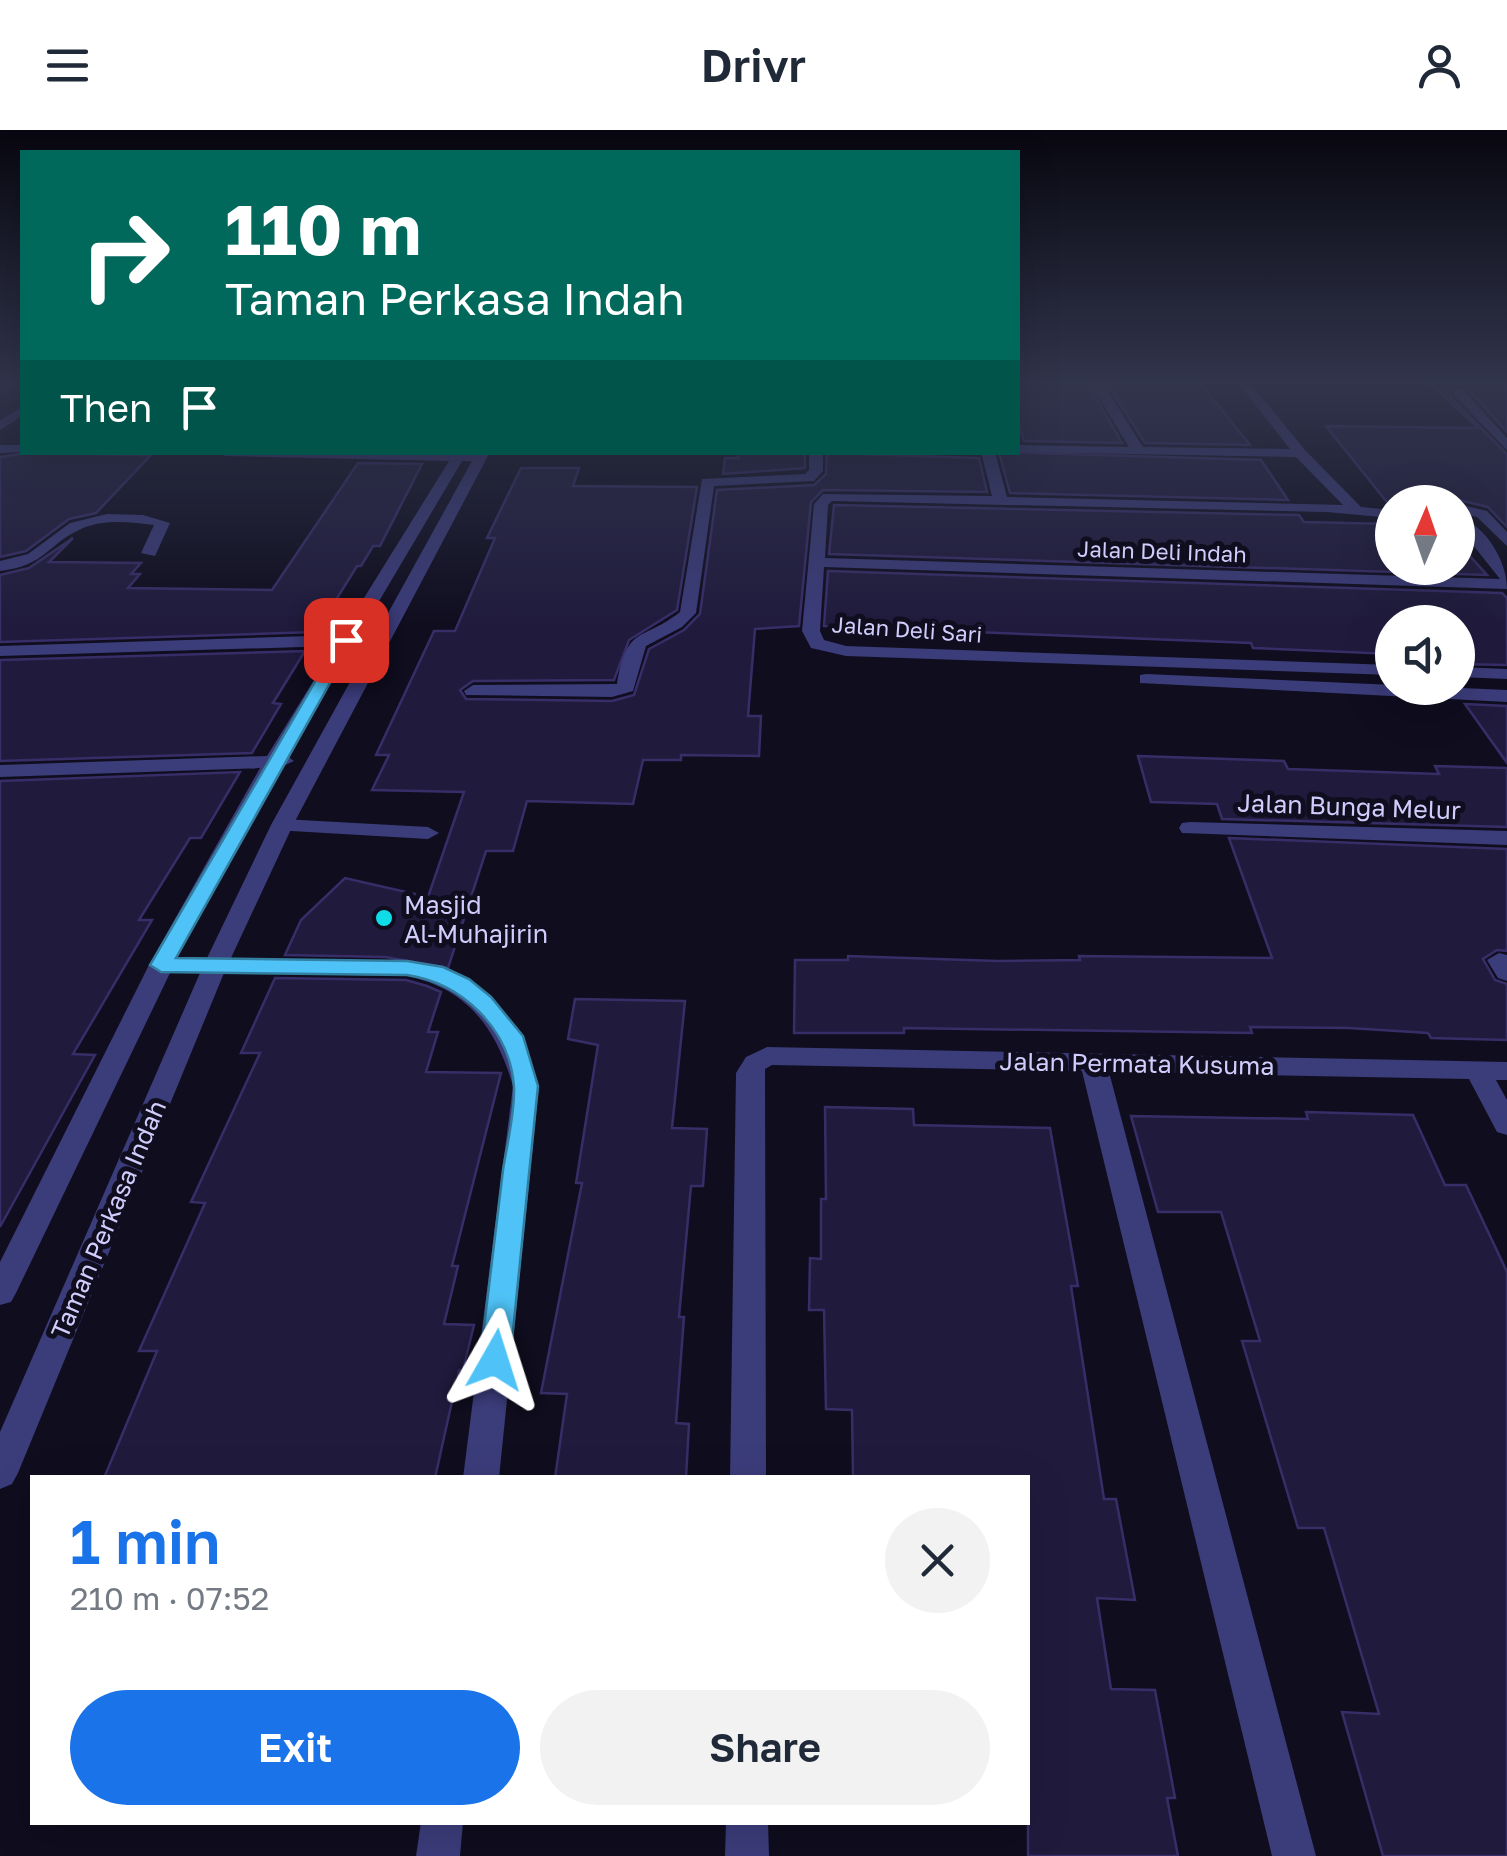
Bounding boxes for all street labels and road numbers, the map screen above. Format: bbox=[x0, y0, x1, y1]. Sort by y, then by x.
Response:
street label: Jalan Deli Indah bbox=[1077, 535, 1247, 567]
street label: Jalan Deli Sari bbox=[831, 610, 983, 648]
street label: Jalan Bunga Melur bbox=[1237, 787, 1462, 825]
street label: Jalan Permata Kusuma bbox=[999, 1045, 1275, 1081]
street label: Taman Perkasa Indah bbox=[44, 1095, 172, 1343]

